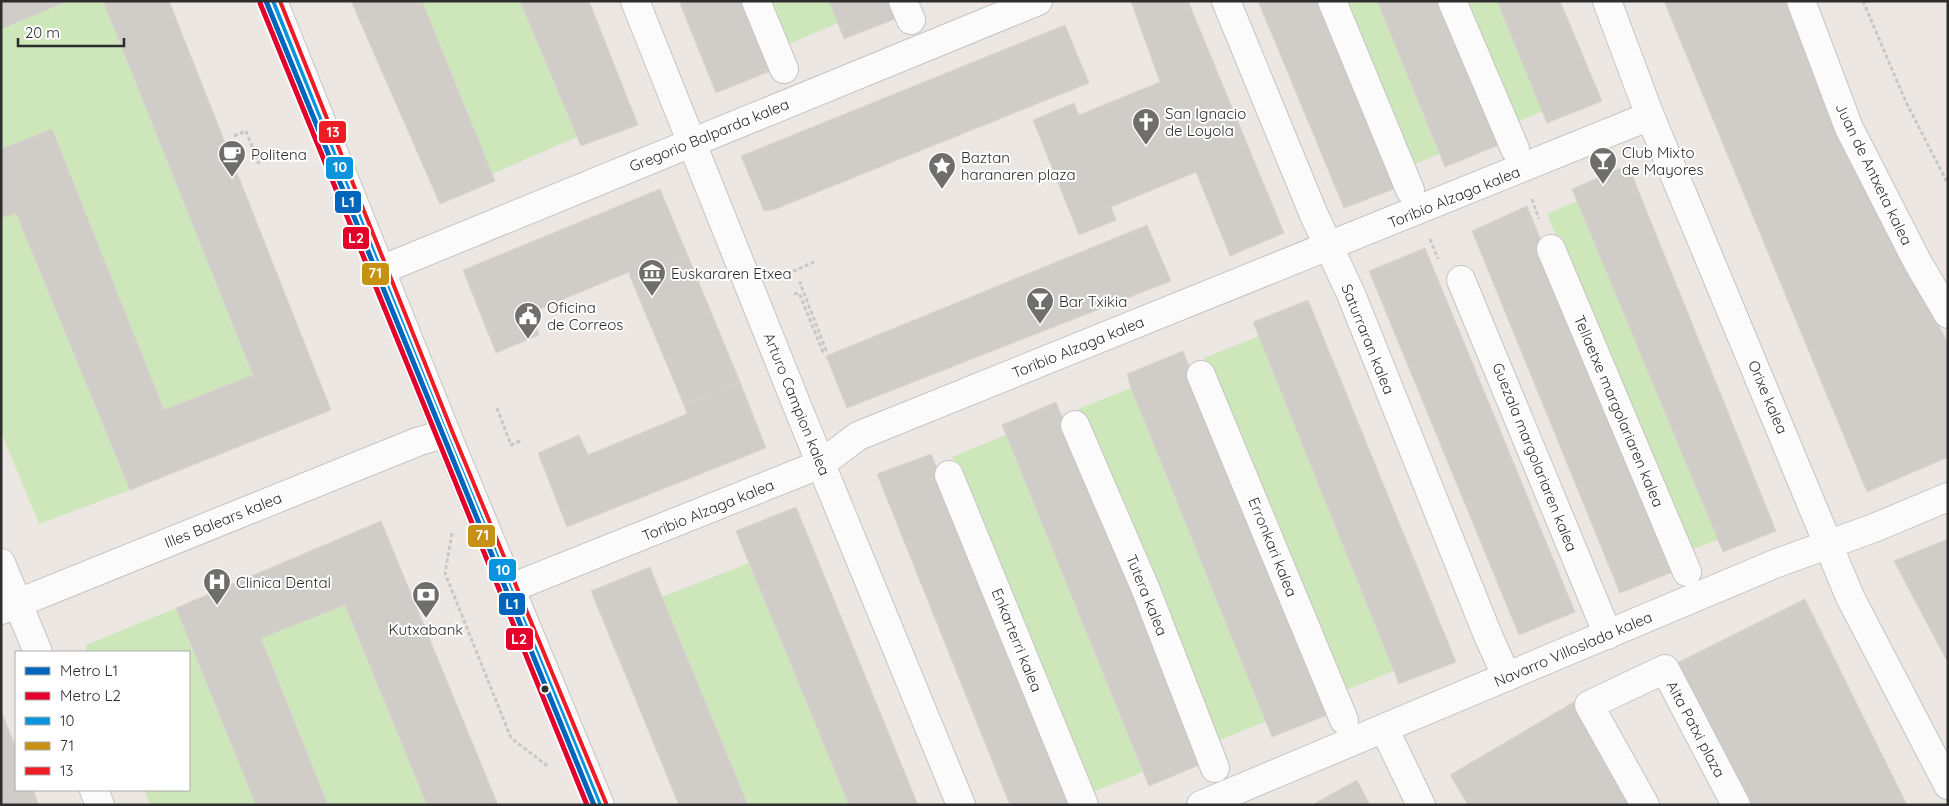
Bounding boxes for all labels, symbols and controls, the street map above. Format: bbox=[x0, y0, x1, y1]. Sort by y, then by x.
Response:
scale bar bbox=[18, 15, 124, 47]
text: 20 m bbox=[25, 23, 60, 42]
street label: Gregorio Balparda kalea bbox=[626, 94, 792, 176]
street label: Juan de Antxeta kalea bbox=[1831, 100, 1917, 248]
place label: San Ignacio de Loyola bbox=[1165, 104, 1246, 140]
church icon: San Ignacio de Loyola bbox=[1131, 107, 1161, 146]
line badge: 13 bbox=[318, 120, 347, 144]
text: 13 bbox=[327, 123, 339, 141]
cafe icon: Politena bbox=[217, 139, 247, 178]
place label: Club Mixto de Mayores bbox=[1622, 143, 1704, 179]
place label: Politena bbox=[251, 145, 307, 164]
bar icon: Club Mixto de Mayores bbox=[1588, 146, 1618, 185]
place label: Baztan haranaren plaza bbox=[961, 148, 1076, 184]
place icon: Baztan haranaren plaza bbox=[927, 151, 957, 190]
line badge: 10 bbox=[325, 156, 354, 180]
text: 10 bbox=[333, 158, 347, 176]
street label: Toribio Alzaga kalea bbox=[1385, 162, 1523, 232]
line badge: L1 bbox=[334, 190, 362, 214]
text: L1 bbox=[341, 193, 355, 211]
line badge: L2 bbox=[342, 226, 370, 250]
text: L2 bbox=[348, 229, 364, 247]
museum icon: Euskararen Etxea bbox=[637, 258, 667, 297]
line badge: 71 bbox=[361, 262, 390, 286]
text: 71 bbox=[368, 264, 382, 282]
place label: Euskararen Etxea bbox=[671, 264, 792, 283]
street label: Saturraran kalea bbox=[1337, 281, 1399, 397]
bar icon: Bar Txikia bbox=[1025, 286, 1055, 325]
place label: Bar Txikia bbox=[1059, 292, 1127, 311]
place label: Oficina de Correos bbox=[547, 298, 623, 334]
public building icon: Oficina de Correos bbox=[513, 301, 543, 340]
street label: Toribio Alzaga kalea bbox=[1009, 312, 1147, 382]
street label: Tellaetxe margolariaren kalea bbox=[1570, 312, 1668, 510]
street label: Arturo Campion kalea bbox=[760, 330, 834, 478]
street label: Orixe kalea bbox=[1744, 357, 1792, 437]
street label: Guezala margolariaren kalea bbox=[1488, 360, 1582, 554]
street label: Toribio Alzaga kalea bbox=[639, 475, 777, 545]
street label: Illes Balears kalea bbox=[162, 488, 284, 552]
street label: Erronkari kalea bbox=[1244, 494, 1302, 600]
line badge: 71 bbox=[467, 524, 496, 548]
text: 71 bbox=[475, 526, 489, 544]
street label: Tutera kalea bbox=[1122, 552, 1172, 638]
line badge: 10 bbox=[488, 558, 517, 582]
text: 10 bbox=[496, 561, 510, 579]
hospital icon: Clinica Dental bbox=[202, 567, 232, 606]
place label: Clinica Dental bbox=[236, 573, 331, 592]
bank icon: Kutxabank bbox=[411, 580, 441, 619]
street label: Enkarterri kalea bbox=[988, 585, 1046, 695]
line badge: L1 bbox=[498, 592, 526, 616]
text: L1 bbox=[505, 595, 519, 613]
street label: Navarro Villoslada kalea bbox=[1491, 607, 1655, 691]
place label: Kutxabank bbox=[389, 620, 463, 639]
line badge: L2 bbox=[505, 627, 534, 651]
text: L2 bbox=[511, 630, 527, 648]
legend bbox=[15, 651, 190, 791]
text: Metro L1 bbox=[60, 661, 118, 680]
street label: Aita Patxi plaza bbox=[1663, 677, 1729, 781]
unlabelled marker bbox=[540, 684, 550, 694]
text: Metro L2 bbox=[60, 686, 121, 705]
text: 10 bbox=[60, 711, 75, 730]
text: 71 bbox=[60, 736, 74, 755]
text: 13 bbox=[60, 761, 74, 780]

